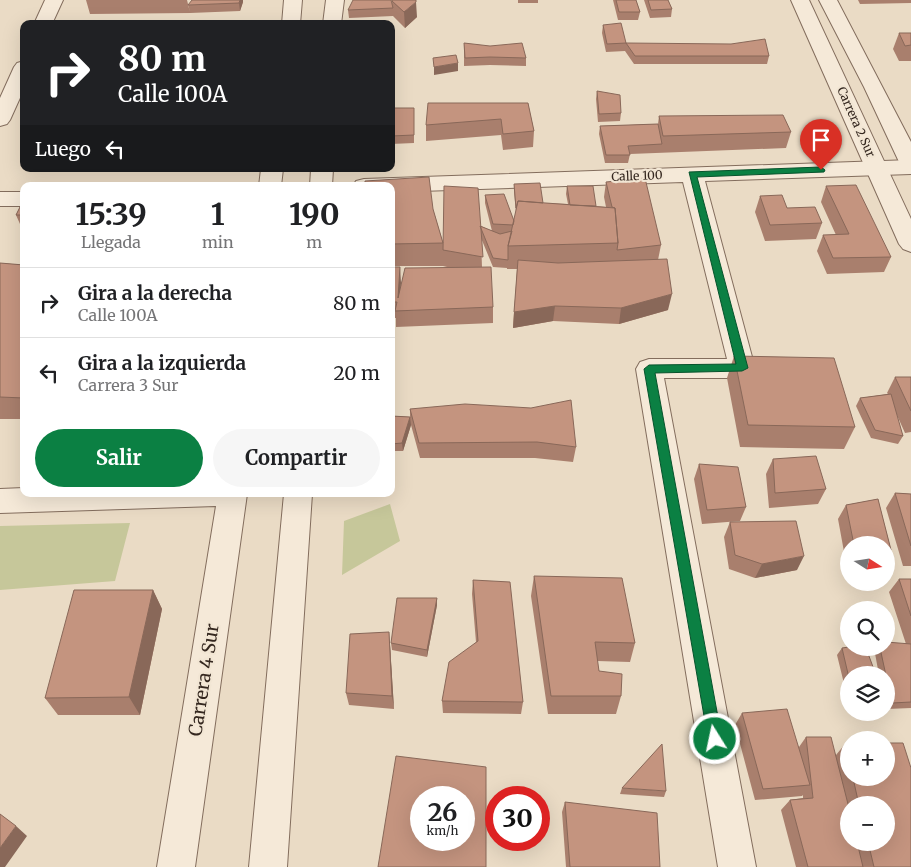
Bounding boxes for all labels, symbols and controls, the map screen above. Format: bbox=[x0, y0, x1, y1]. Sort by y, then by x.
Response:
text: 80 m bbox=[118, 37, 206, 81]
icon: right bbox=[35, 40, 100, 105]
text: Calle 100A bbox=[118, 80, 227, 108]
street label: Carrera 2 Sur bbox=[834, 84, 879, 160]
pin bbox=[800, 119, 842, 170]
icon: arrive bbox=[807, 126, 835, 154]
icon: left bbox=[101, 135, 129, 163]
text: Luego bbox=[35, 137, 91, 161]
street label: Calle 100 bbox=[611, 167, 663, 184]
text: 15:39 bbox=[75, 195, 147, 233]
text: 1 bbox=[211, 195, 225, 233]
text: 190 bbox=[289, 195, 340, 233]
text: Llegada bbox=[81, 232, 141, 252]
text: min bbox=[202, 232, 234, 252]
text: m bbox=[306, 232, 322, 252]
text: Gira a la derecha bbox=[78, 281, 232, 305]
icon: right bbox=[35, 289, 63, 317]
text: 80 m bbox=[333, 291, 380, 315]
text: Calle 100A bbox=[78, 305, 157, 325]
text: Gira a la izquierda bbox=[78, 351, 246, 375]
icon: left bbox=[35, 359, 63, 387]
text: 20 m bbox=[333, 361, 380, 385]
text: Carrera 3 Sur bbox=[78, 375, 178, 395]
button: Salir bbox=[35, 429, 203, 487]
button: Compartir bbox=[213, 429, 380, 487]
north arrow bbox=[840, 536, 895, 591]
map controls bbox=[840, 536, 895, 851]
button: search bbox=[840, 601, 895, 656]
street label: Carrera 4 Sur bbox=[183, 622, 224, 738]
button: layers bbox=[840, 666, 895, 721]
position arrow bbox=[688, 712, 740, 764]
button: + bbox=[840, 731, 895, 786]
speed limit sign: 30 bbox=[485, 786, 550, 851]
text: 26 bbox=[428, 796, 457, 828]
button: − bbox=[840, 796, 895, 851]
text: km/h bbox=[427, 823, 458, 838]

